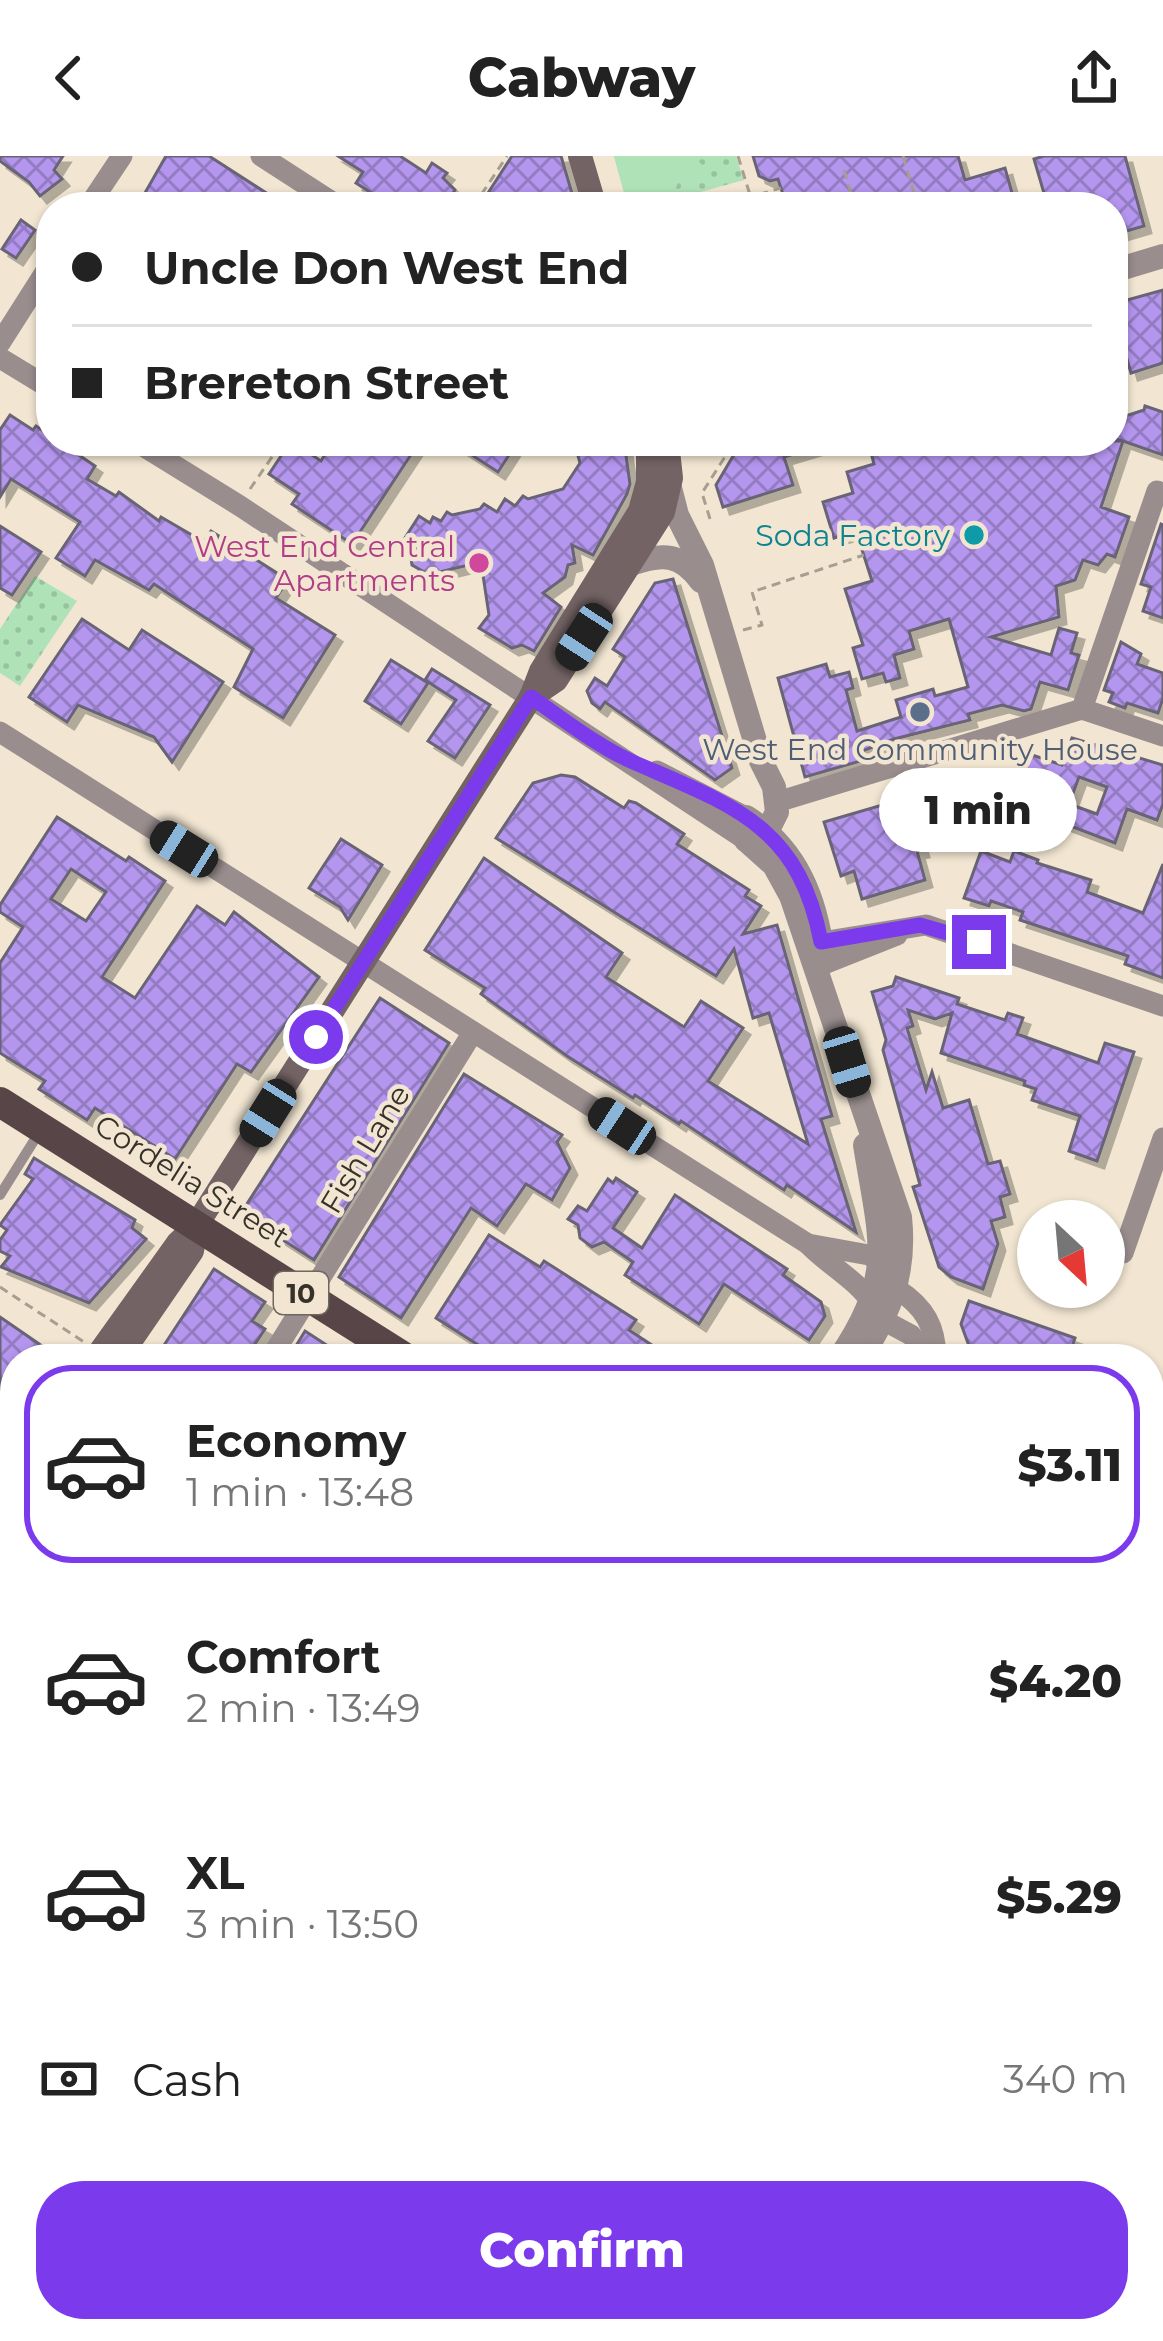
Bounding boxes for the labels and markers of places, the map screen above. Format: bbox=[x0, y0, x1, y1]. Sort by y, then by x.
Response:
place label: Soda Factory bbox=[755, 517, 951, 554]
marker: Soda Factory bbox=[961, 522, 987, 548]
place label: West End Central Apartments bbox=[194, 528, 455, 599]
marker: West End Central Apartments bbox=[466, 550, 492, 576]
marker: West End Community House bbox=[907, 699, 933, 725]
place label: West End Community House bbox=[702, 731, 1138, 768]

